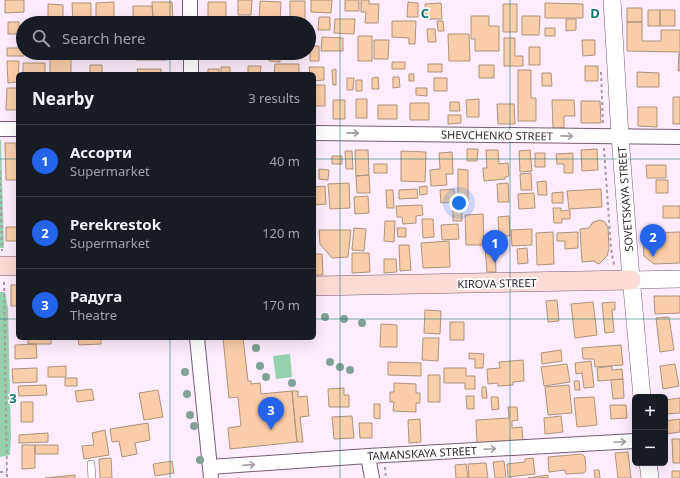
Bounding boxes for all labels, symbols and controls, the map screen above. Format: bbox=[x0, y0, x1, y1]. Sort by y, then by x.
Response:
text: C bbox=[421, 4, 429, 22]
text: D bbox=[590, 4, 600, 22]
search box bbox=[16, 16, 316, 60]
icon: search bbox=[30, 27, 52, 49]
text: Search here bbox=[62, 28, 145, 48]
text: Nearby bbox=[32, 87, 94, 110]
text: 3 results bbox=[248, 89, 300, 107]
street label: SHEVCHENKO STREET bbox=[441, 127, 553, 143]
one-way arrow bbox=[346, 129, 359, 137]
one-way arrow bbox=[560, 132, 573, 139]
text: Ассорти bbox=[70, 142, 132, 162]
street label: SOVETSKAYA STREET bbox=[614, 146, 636, 252]
text: 1 bbox=[41, 152, 49, 170]
text: 40 m bbox=[270, 152, 300, 170]
text: Supermarket bbox=[70, 162, 150, 180]
your location bbox=[449, 193, 469, 213]
text: Perekrestok bbox=[70, 214, 161, 234]
text: 2 bbox=[41, 224, 49, 242]
text: 120 m bbox=[262, 224, 300, 242]
pin: 2 bbox=[640, 224, 666, 257]
pin: 1 bbox=[482, 230, 508, 263]
text: Supermarket bbox=[70, 234, 150, 252]
street label: KIROVA STREET bbox=[457, 275, 537, 291]
text: Радуга bbox=[70, 286, 122, 306]
text: 3 bbox=[41, 296, 49, 314]
text: 170 m bbox=[262, 296, 300, 314]
text: Theatre bbox=[70, 306, 117, 324]
text: 3 bbox=[9, 389, 17, 407]
map controls bbox=[632, 394, 668, 466]
button: + bbox=[632, 394, 668, 430]
pin: 3 bbox=[258, 397, 284, 430]
button: − bbox=[632, 430, 668, 466]
one-way arrow bbox=[613, 438, 626, 446]
street label: TAMANSKAYA STREET bbox=[367, 443, 477, 463]
one-way arrow bbox=[483, 445, 496, 453]
one-way arrow bbox=[242, 461, 255, 468]

